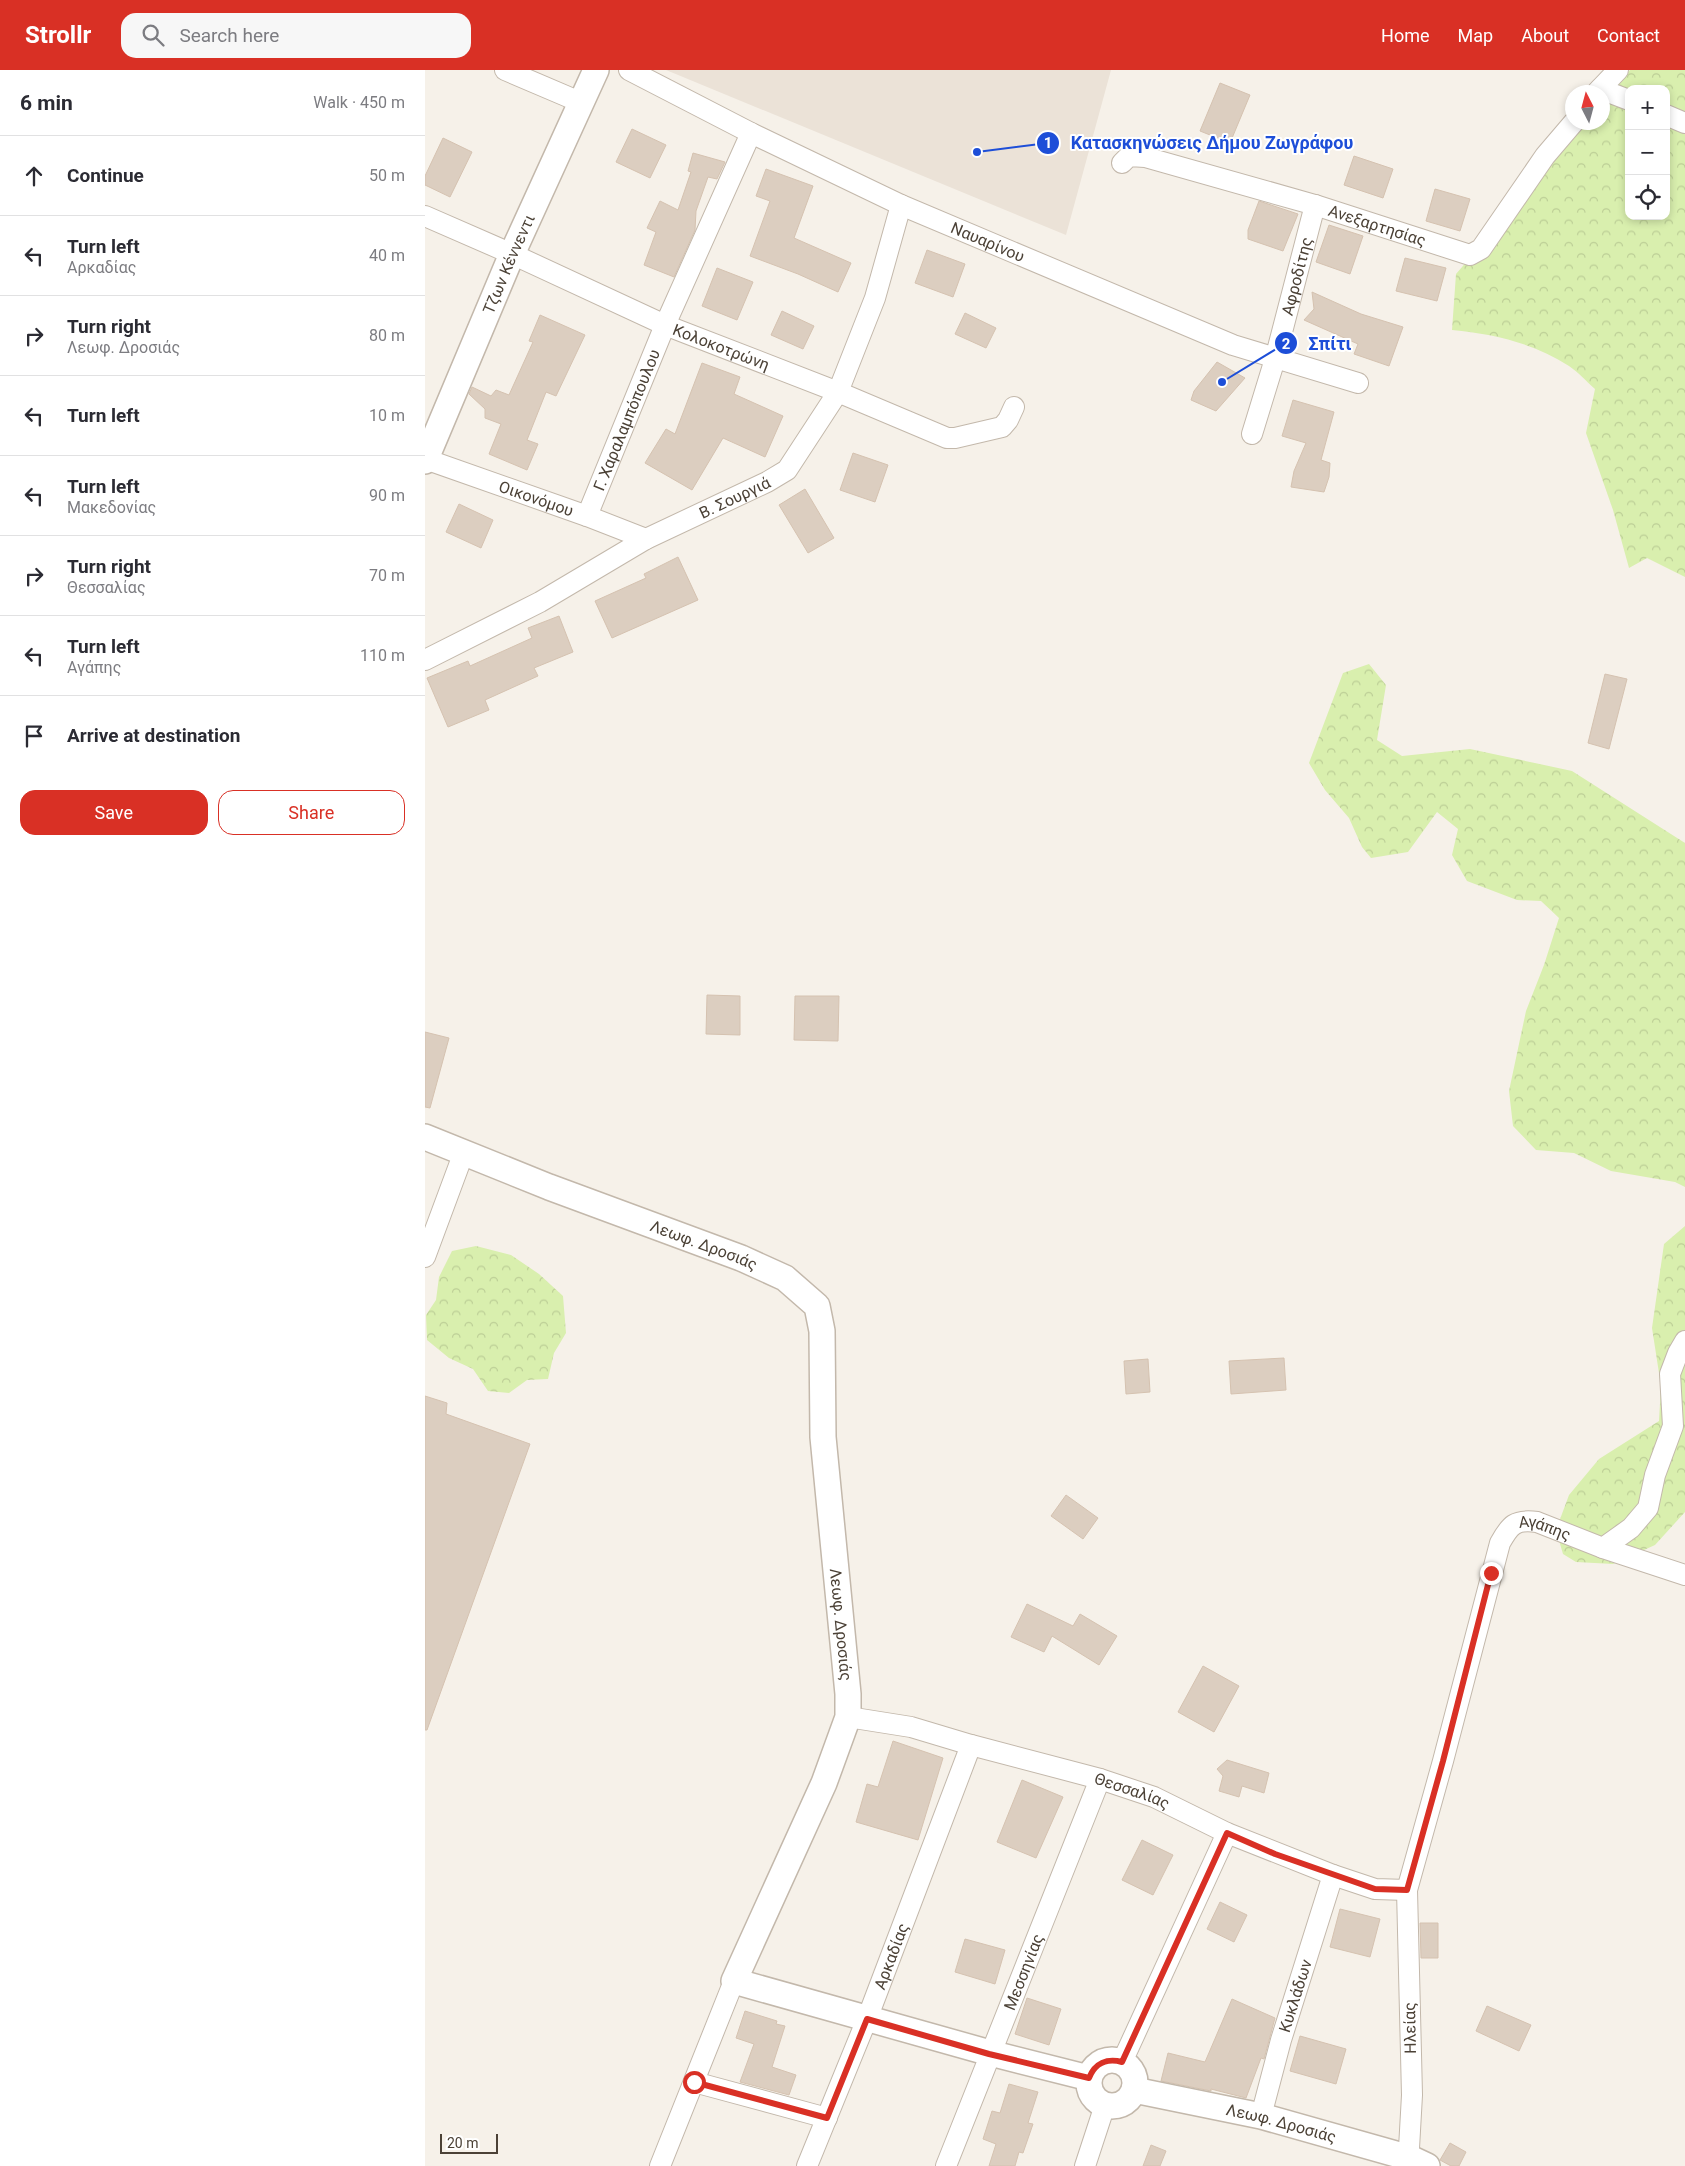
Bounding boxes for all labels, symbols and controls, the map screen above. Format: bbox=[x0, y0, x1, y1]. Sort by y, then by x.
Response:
search box bbox=[121, 13, 471, 58]
text: Strollr bbox=[25, 21, 91, 49]
icon: search bbox=[139, 21, 167, 49]
text: Search here bbox=[179, 24, 279, 47]
text: Home bbox=[1381, 25, 1430, 46]
text: Map bbox=[1458, 25, 1493, 46]
text: About bbox=[1521, 25, 1569, 46]
text: Contact bbox=[1597, 25, 1660, 46]
north arrow bbox=[1565, 85, 1610, 130]
map controls bbox=[1625, 85, 1670, 220]
button: + bbox=[1625, 85, 1670, 130]
text: 6 min bbox=[20, 91, 73, 115]
text: Walk · 450 m bbox=[313, 93, 405, 112]
callout: Κατασκηνώσεις Δήμου Ζωγράφου bbox=[1036, 127, 1363, 160]
button: − bbox=[1625, 130, 1670, 175]
text: Κατασκηνώσεις Δήμου Ζωγράφου bbox=[1071, 132, 1353, 153]
text: 1 bbox=[1044, 134, 1052, 152]
icon: ahead bbox=[20, 162, 48, 190]
text: Continue bbox=[67, 164, 144, 187]
text: 50 m bbox=[369, 166, 405, 185]
button: locate bbox=[1625, 175, 1670, 220]
street label: Ανεξαρτησίας bbox=[1326, 200, 1428, 250]
street label: Τζων Κέννεντι bbox=[479, 211, 538, 317]
street label: Ναυαρίνου bbox=[948, 218, 1028, 266]
text: Turn left bbox=[67, 235, 140, 258]
street label: Αφροδίτης bbox=[1277, 235, 1316, 317]
icon: left bbox=[20, 242, 48, 270]
text: 40 m bbox=[369, 246, 405, 265]
text: Αρκαδίας bbox=[67, 258, 136, 277]
text: Turn right bbox=[67, 315, 151, 338]
street label: Κολοκοτρώνη bbox=[670, 319, 772, 374]
icon: right bbox=[20, 322, 48, 350]
text: 80 m bbox=[369, 326, 405, 345]
callout: Σπίτι bbox=[1273, 327, 1361, 360]
text: Σπίτι bbox=[1308, 333, 1352, 354]
text: 2 bbox=[1282, 335, 1291, 353]
text: Λεωφ. Δροσιάς bbox=[67, 338, 180, 357]
street label: Γ. Χαραλαμπόπουλου bbox=[589, 346, 664, 493]
icon: left bbox=[20, 402, 48, 430]
text: Turn left bbox=[67, 404, 140, 427]
text: 10 m bbox=[369, 406, 405, 425]
street label: Β. Σουργιά bbox=[696, 472, 773, 522]
text: Turn left bbox=[67, 475, 140, 498]
street label: Οικονόμου bbox=[496, 476, 576, 520]
icon: left bbox=[20, 482, 48, 510]
text: 90 m bbox=[369, 486, 405, 505]
text: Μακεδονίας bbox=[67, 498, 156, 517]
text: Turn right bbox=[67, 555, 151, 578]
icon: right bbox=[20, 562, 48, 590]
text: 70 m bbox=[369, 566, 405, 585]
text: Θεσσαλίας bbox=[67, 578, 146, 597]
text: Turn left bbox=[67, 635, 140, 658]
icon: left bbox=[20, 642, 48, 670]
text: 110 m bbox=[360, 646, 405, 665]
text: Αγάπης bbox=[67, 658, 121, 677]
icon: arrive bbox=[20, 722, 48, 750]
text: Arrive at destination bbox=[67, 724, 240, 747]
button: Save bbox=[20, 790, 208, 835]
button: Share bbox=[218, 790, 405, 835]
street label: Λεωφ. Δροσιάς bbox=[648, 1216, 761, 1274]
street label: Αγάπης bbox=[1518, 1511, 1574, 1544]
route end bbox=[1480, 1562, 1503, 1585]
street label: Λεωφ. Δροσιάς bbox=[826, 1567, 856, 1682]
street label: Θεσσαλίας bbox=[1092, 1768, 1173, 1813]
street label: Αρκαδίας bbox=[870, 1920, 912, 1992]
street label: Μεσσηνίας bbox=[1000, 1931, 1047, 2013]
street label: Κυκλάδων bbox=[1275, 1957, 1315, 2035]
street label: Ηλείας bbox=[1400, 2002, 1420, 2054]
route start bbox=[683, 2071, 706, 2094]
street label: Λεωφ. Δροσιάς bbox=[1225, 2100, 1339, 2146]
scale bar bbox=[440, 2131, 497, 2154]
text: 20 m bbox=[447, 2135, 479, 2151]

